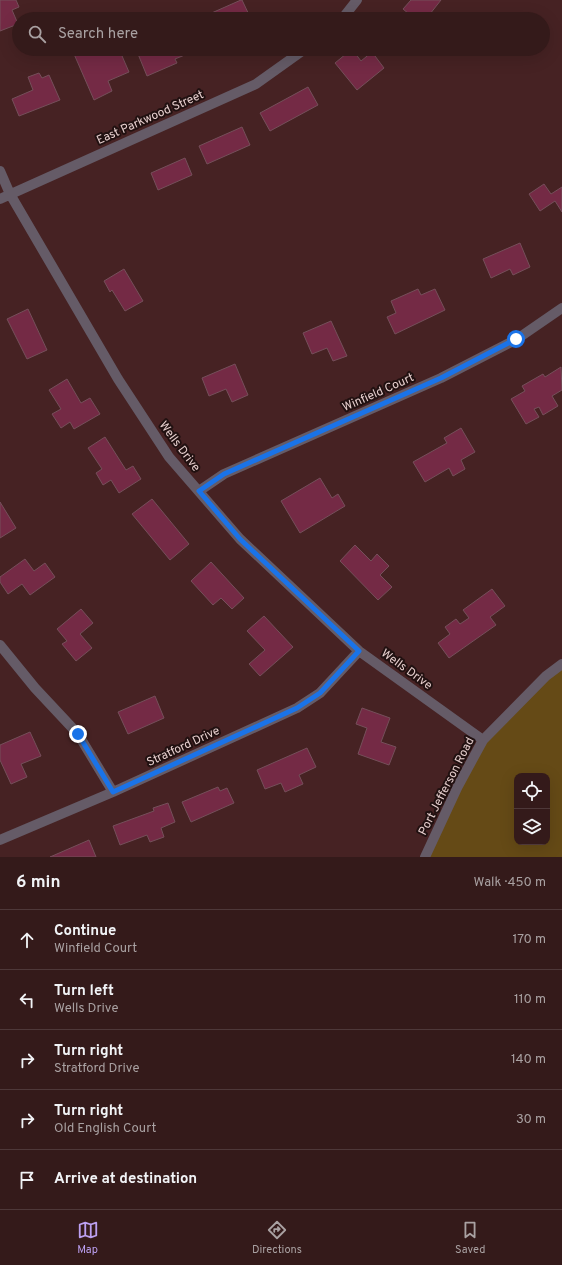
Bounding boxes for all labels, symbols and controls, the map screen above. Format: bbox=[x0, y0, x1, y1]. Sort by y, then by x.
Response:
search box bbox=[12, 12, 550, 56]
icon: search bbox=[26, 23, 48, 45]
text: Search here bbox=[58, 25, 138, 44]
street label: East Parkwood Street bbox=[94, 87, 207, 149]
route start bbox=[507, 330, 525, 348]
street label: Winfield Court bbox=[340, 370, 417, 416]
street label: Wells Drive bbox=[155, 418, 203, 475]
street label: Wells Drive bbox=[378, 646, 435, 694]
street label: Stratford Drive bbox=[144, 723, 223, 771]
route end bbox=[69, 725, 87, 743]
street label: Port Jefferson Road bbox=[415, 735, 479, 838]
map controls bbox=[514, 773, 550, 845]
button: locate bbox=[514, 773, 550, 809]
button: layers bbox=[514, 809, 550, 845]
text: 6 min bbox=[16, 872, 60, 894]
text: Walk · 450 m bbox=[474, 875, 546, 891]
text: Continue bbox=[54, 922, 116, 941]
icon: ahead bbox=[16, 929, 38, 951]
text: 170 m bbox=[512, 932, 546, 948]
text: Winfield Court bbox=[54, 941, 137, 957]
text: Turn left bbox=[54, 982, 114, 1001]
icon: left bbox=[16, 989, 38, 1011]
text: 110 m bbox=[514, 992, 546, 1008]
text: Wells Drive bbox=[54, 1001, 118, 1017]
text: Turn right bbox=[54, 1042, 123, 1061]
icon: right bbox=[16, 1049, 38, 1071]
text: 140 m bbox=[511, 1052, 546, 1068]
text: Stratford Drive bbox=[54, 1061, 139, 1077]
text: Turn right bbox=[54, 1102, 123, 1121]
icon: right bbox=[16, 1109, 38, 1131]
text: 30 m bbox=[516, 1112, 546, 1128]
text: Old English Court bbox=[54, 1121, 156, 1137]
icon: arrive bbox=[16, 1169, 38, 1191]
text: Arrive at destination bbox=[54, 1170, 197, 1189]
tab: Map bbox=[77, 1219, 99, 1257]
tab: Directions bbox=[252, 1219, 302, 1257]
tab: Saved bbox=[455, 1219, 485, 1257]

